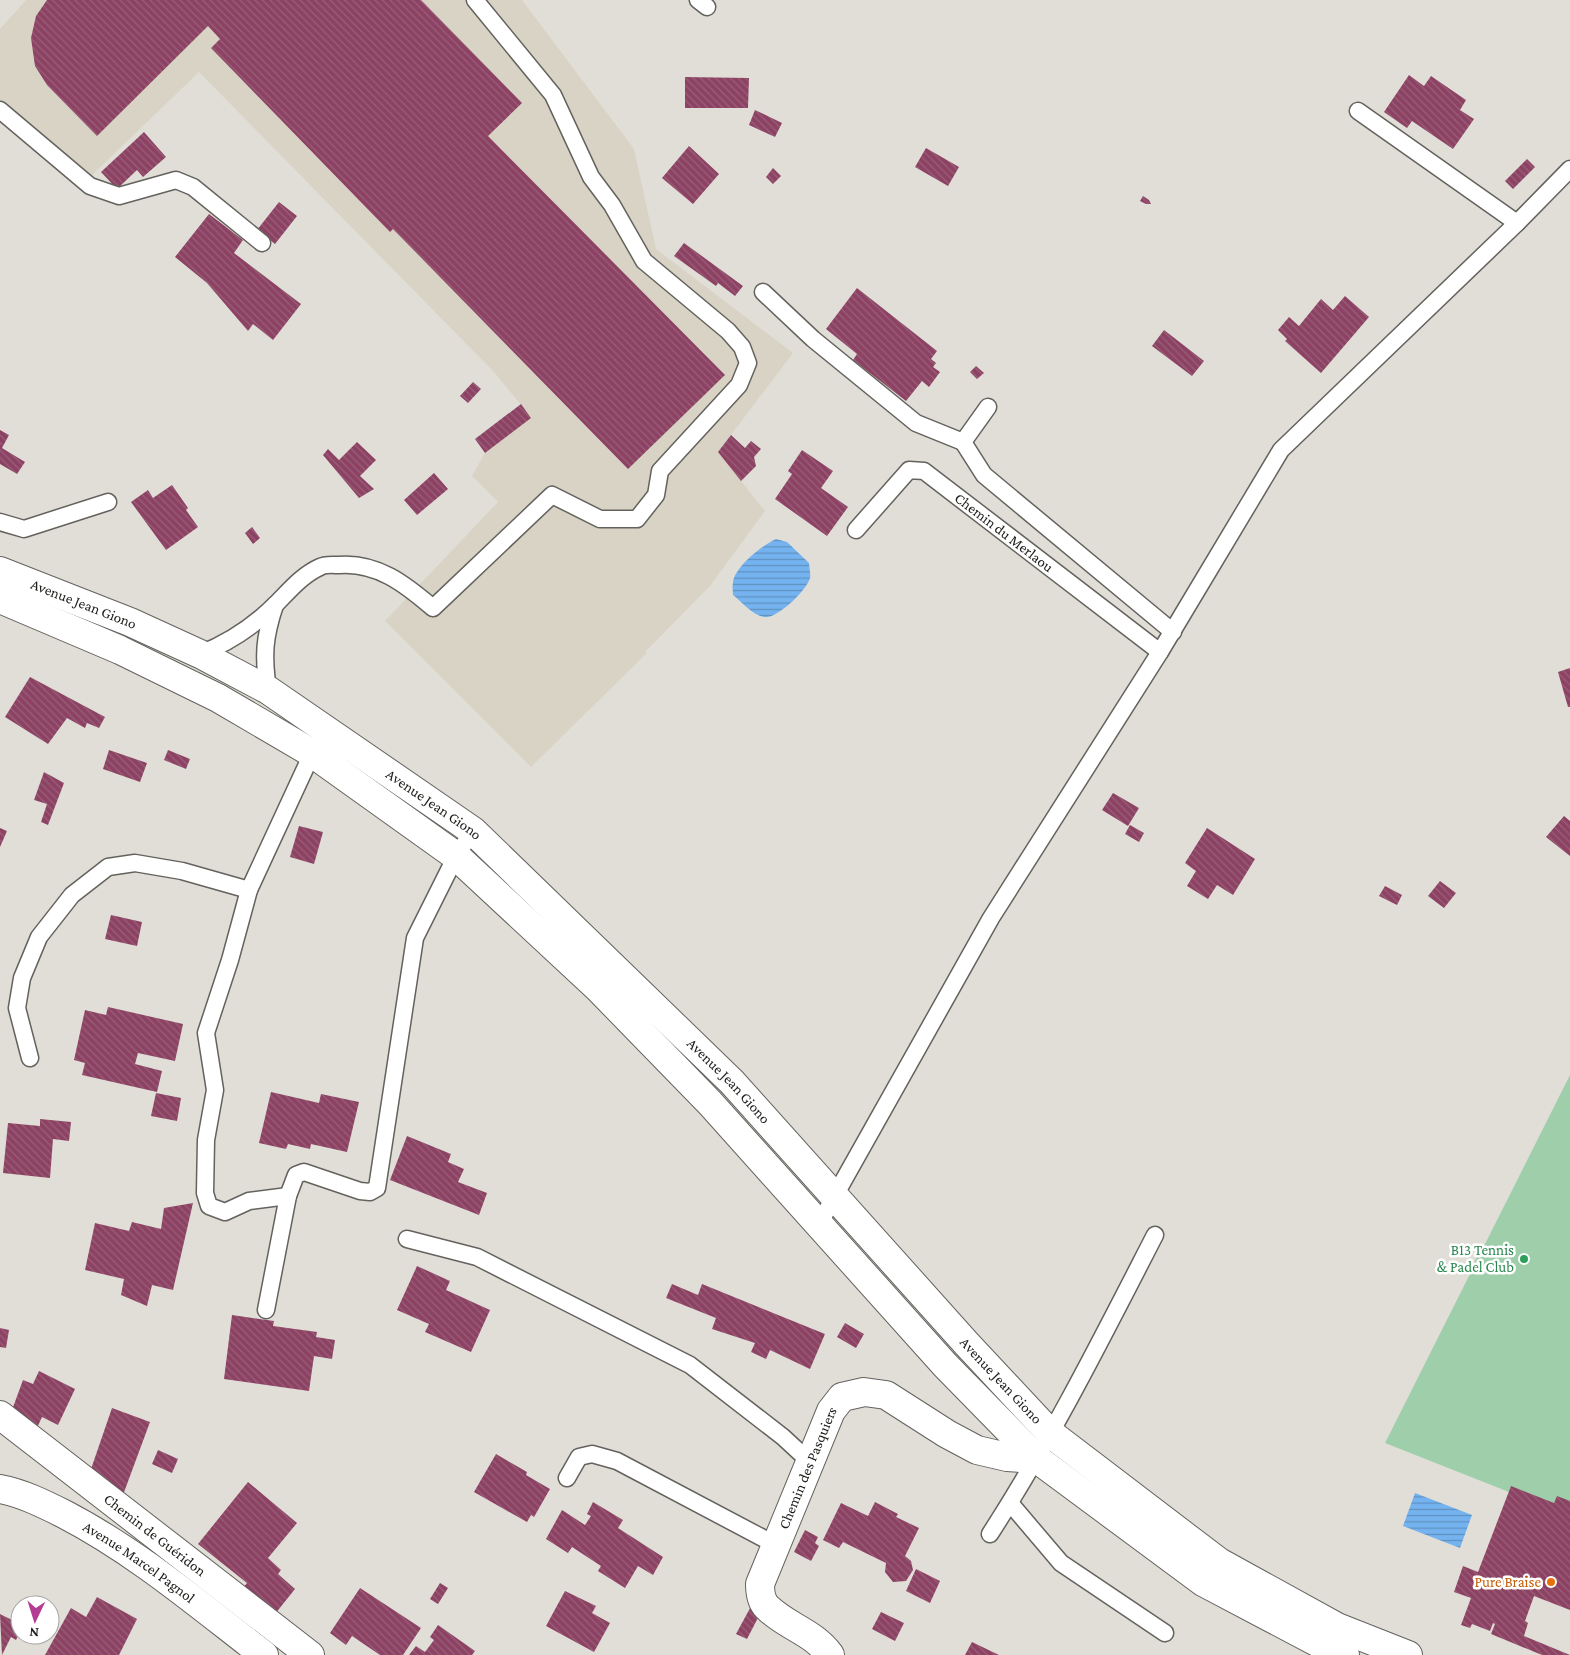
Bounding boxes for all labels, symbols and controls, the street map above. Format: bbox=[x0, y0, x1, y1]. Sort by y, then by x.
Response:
street label: Chemin du Merlaou bbox=[952, 490, 1056, 575]
street label: Avenue Jean Giono bbox=[29, 576, 139, 632]
street label: Avenue Jean Giono bbox=[383, 766, 485, 843]
street label: Avenue Jean Giono bbox=[684, 1035, 773, 1127]
place label: B13 Tennis & Padel Club bbox=[1437, 1242, 1514, 1275]
marker: B13 Tennis & Padel Club bbox=[1518, 1253, 1530, 1265]
street label: Avenue Jean Giono bbox=[957, 1334, 1045, 1427]
street label: Chemin des Pasquiers bbox=[775, 1403, 840, 1531]
street label: Chemin de Guéridon bbox=[101, 1491, 209, 1579]
street label: Avenue Marcel Pagnol bbox=[80, 1518, 198, 1606]
place label: Pure Braise bbox=[1475, 1574, 1541, 1590]
marker: Pure Braise bbox=[1545, 1576, 1557, 1588]
north arrow bbox=[10, 1595, 60, 1645]
text: N bbox=[28, 1625, 39, 1641]

